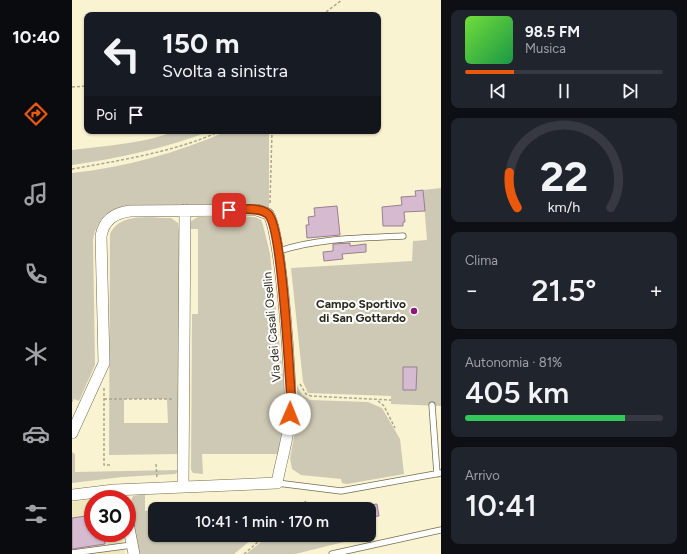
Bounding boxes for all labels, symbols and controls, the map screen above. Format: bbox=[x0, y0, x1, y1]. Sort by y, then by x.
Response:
text: 98.5 FM bbox=[525, 23, 580, 41]
text: 10:40 bbox=[12, 26, 60, 48]
text: 150 m bbox=[162, 26, 239, 60]
icon: left bbox=[96, 28, 148, 80]
text: Musica bbox=[525, 41, 566, 56]
text: Svolta a sinistra bbox=[162, 60, 288, 82]
icon: previous bbox=[487, 80, 509, 102]
icon: pause bbox=[553, 80, 575, 102]
icon: next bbox=[619, 80, 641, 102]
icon: directions bbox=[22, 100, 50, 128]
icon: arrive bbox=[125, 104, 147, 126]
text: Poi bbox=[96, 106, 117, 124]
text: 22 bbox=[540, 150, 588, 200]
icon: music bbox=[22, 180, 50, 208]
pin bbox=[212, 193, 246, 227]
text: km/h bbox=[548, 197, 580, 215]
icon: arrive bbox=[218, 199, 240, 221]
text: Clima bbox=[465, 253, 498, 268]
icon: phone bbox=[22, 260, 50, 288]
street label: Via dei Casali Osellin bbox=[260, 271, 284, 383]
text: 21.5° bbox=[531, 272, 597, 309]
text: − bbox=[465, 277, 479, 304]
text: + bbox=[649, 277, 663, 304]
place label: Campo Sportivo di San Gottardo bbox=[316, 297, 406, 325]
marker: Campo Sportivo di San Gottardo bbox=[409, 306, 419, 316]
icon: climate bbox=[22, 340, 50, 368]
text: Autonomia · 81% bbox=[465, 355, 562, 370]
text: 405 km bbox=[465, 374, 569, 411]
position arrow bbox=[269, 393, 311, 435]
icon: car bbox=[22, 420, 50, 448]
text: Arrivo bbox=[465, 468, 500, 483]
text: 10:41 bbox=[465, 487, 537, 524]
speed limit sign: 30 bbox=[84, 490, 136, 542]
icon: filters bbox=[22, 500, 50, 528]
text: 10:41 · 1 min · 170 m bbox=[195, 513, 329, 531]

